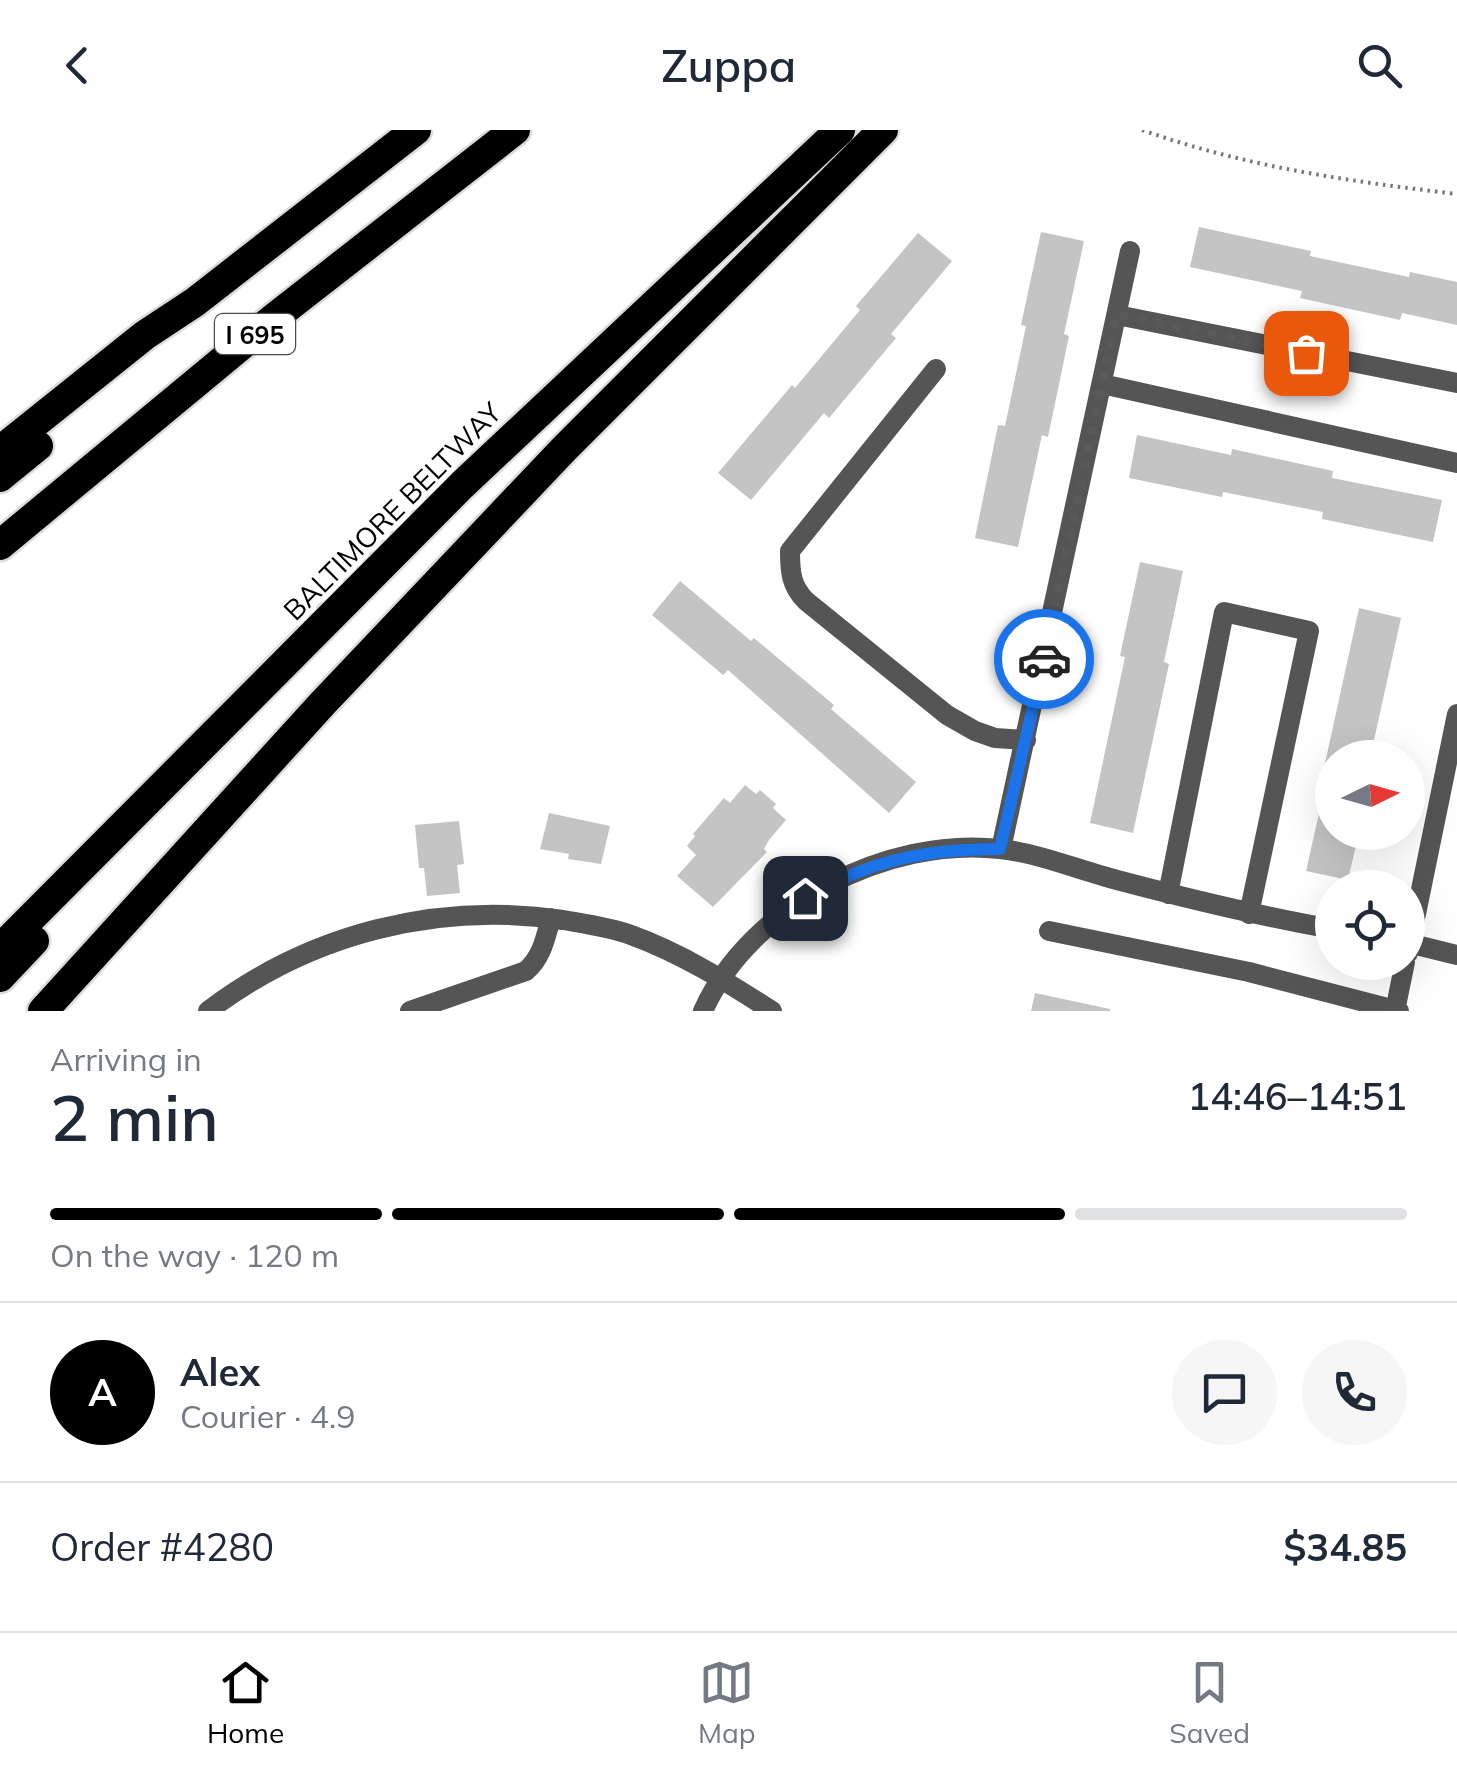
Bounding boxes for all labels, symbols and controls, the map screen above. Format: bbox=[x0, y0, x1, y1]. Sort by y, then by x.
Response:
text: Zuppa bbox=[661, 37, 796, 93]
icon: back bbox=[50, 38, 105, 93]
icon: search bbox=[1352, 38, 1407, 93]
pin bbox=[1264, 311, 1349, 396]
road number: I 695 bbox=[215, 314, 295, 354]
icon: bag bbox=[1279, 326, 1334, 381]
street label: BALTIMORE BELTWAY bbox=[276, 394, 509, 627]
courier bbox=[994, 609, 1094, 709]
icon: car bbox=[1017, 632, 1072, 687]
north arrow bbox=[1315, 740, 1425, 850]
map controls bbox=[1315, 740, 1425, 980]
pin bbox=[763, 856, 848, 941]
button: locate bbox=[1315, 870, 1425, 980]
icon: home bbox=[778, 871, 833, 926]
text: Arriving in bbox=[50, 1039, 202, 1079]
text: 14:46–14:51 bbox=[1187, 1072, 1407, 1120]
text: 2 min bbox=[50, 1076, 219, 1157]
text: On the way · 120 m bbox=[50, 1235, 339, 1275]
button: chat bbox=[1172, 1340, 1277, 1445]
button: phone bbox=[1302, 1340, 1407, 1445]
text: Alex bbox=[180, 1348, 260, 1396]
text: A bbox=[88, 1368, 117, 1416]
text: Courier · 4.9 bbox=[180, 1396, 356, 1436]
text: Order #4280 bbox=[50, 1523, 274, 1571]
text: $34.85 bbox=[1284, 1523, 1407, 1571]
tab: Home bbox=[207, 1655, 284, 1750]
tab: Map bbox=[698, 1655, 756, 1750]
tab: Saved bbox=[1169, 1655, 1250, 1750]

